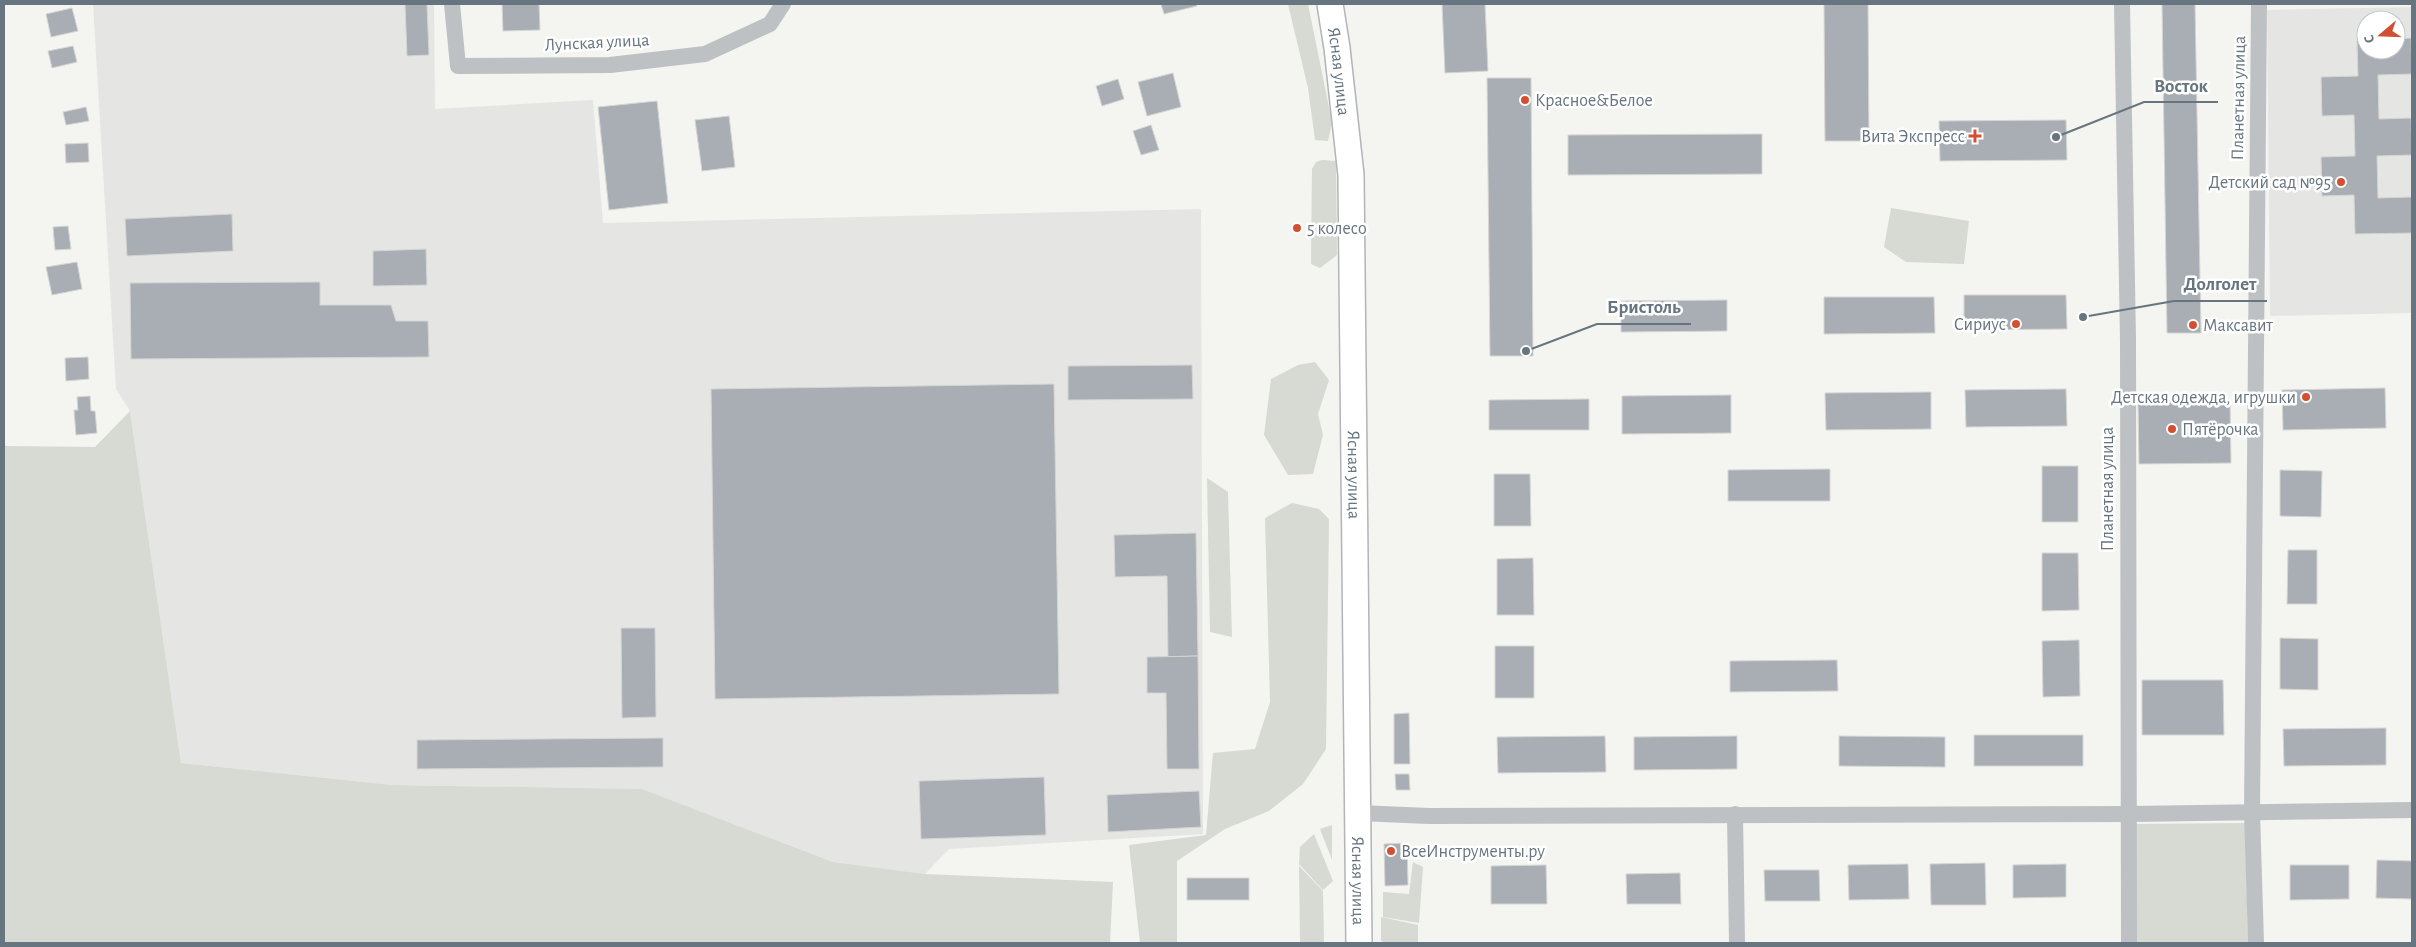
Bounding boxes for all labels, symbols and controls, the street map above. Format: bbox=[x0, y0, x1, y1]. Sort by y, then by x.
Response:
north arrow bbox=[2356, 10, 2406, 60]
street label: Ясная улица bbox=[1324, 26, 1352, 117]
street label: Лунская улица bbox=[544, 31, 650, 55]
text: С bbox=[2362, 33, 2378, 45]
street label: Планетная улица bbox=[2229, 36, 2249, 160]
callout: Восток bbox=[2144, 68, 2218, 102]
text: Восток bbox=[2154, 77, 2209, 96]
place label: Красное&Белое bbox=[1535, 92, 1653, 110]
marker: Красное&Белое bbox=[1519, 94, 1531, 106]
place label: Вита Экспресс bbox=[1861, 128, 1965, 146]
marker: Вита Экспресс bbox=[1969, 130, 1981, 142]
place label: Детский сад №95 bbox=[2208, 174, 2331, 192]
marker: Детский сад №95 bbox=[2335, 176, 2347, 188]
place label: 5 колесо bbox=[1307, 220, 1367, 238]
marker: 5 колесо bbox=[1291, 222, 1303, 234]
callout: Долголет bbox=[2174, 267, 2267, 301]
text: Долголет bbox=[2183, 275, 2257, 294]
callout: Бристоль bbox=[1597, 290, 1691, 324]
text: Бристоль bbox=[1607, 298, 1681, 317]
place label: Сириус bbox=[1954, 316, 2006, 334]
place label: Максавит bbox=[2203, 317, 2273, 335]
marker: Сириус bbox=[2010, 318, 2022, 330]
marker: Максавит bbox=[2187, 319, 2199, 331]
place label: Детская одежда, игрушки bbox=[2111, 389, 2296, 407]
marker: Детская одежда, игрушки bbox=[2300, 391, 2312, 403]
place label: Пятёрочка bbox=[2182, 421, 2259, 439]
marker: Пятёрочка bbox=[2166, 423, 2178, 435]
street label: Планетная улица bbox=[2099, 427, 2117, 551]
street label: Ясная улица bbox=[1344, 430, 1363, 519]
street label: Ясная улица bbox=[1348, 836, 1367, 925]
place label: ВсеИнструменты.ру bbox=[1401, 843, 1545, 861]
marker: ВсеИнструменты.ру bbox=[1385, 845, 1397, 857]

